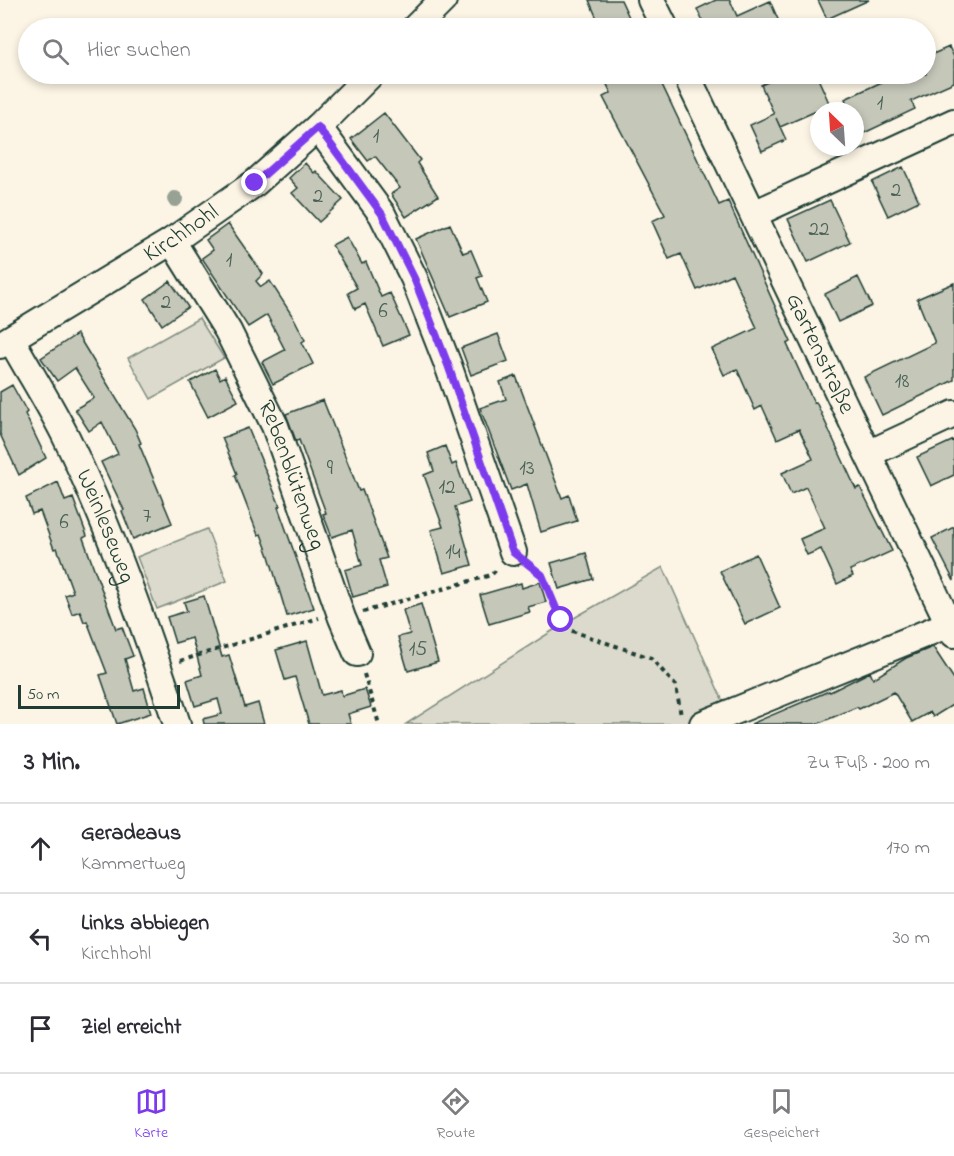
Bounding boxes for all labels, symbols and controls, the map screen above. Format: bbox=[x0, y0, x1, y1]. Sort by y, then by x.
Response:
search box bbox=[18, 18, 936, 84]
icon: search bbox=[39, 35, 72, 68]
text: Hier suchen bbox=[87, 35, 191, 67]
house number: 1 bbox=[877, 89, 884, 119]
north arrow bbox=[810, 102, 864, 156]
house number: 1 bbox=[373, 122, 380, 152]
route end bbox=[241, 169, 267, 195]
house number: 2 bbox=[891, 176, 901, 206]
house number: 2 bbox=[313, 182, 323, 212]
street label: Kirchhohl bbox=[137, 196, 226, 272]
house number: 22 bbox=[809, 215, 829, 245]
house number: 1 bbox=[226, 246, 233, 276]
street label: Gartenstraße bbox=[776, 287, 864, 420]
house number: 2 bbox=[161, 288, 171, 318]
house number: 6 bbox=[378, 297, 388, 327]
house number: 18 bbox=[895, 367, 909, 397]
street label: Rebenblütenweg bbox=[248, 394, 335, 555]
house number: 9 bbox=[327, 454, 334, 484]
house number: 13 bbox=[519, 454, 535, 484]
street label: Weinleseweg bbox=[66, 464, 144, 589]
house number: 12 bbox=[438, 473, 456, 503]
house number: 7 bbox=[143, 502, 152, 532]
house number: 6 bbox=[59, 508, 69, 538]
house number: 14 bbox=[445, 538, 461, 568]
route start bbox=[547, 606, 573, 632]
house number: 15 bbox=[409, 635, 427, 665]
scale bar bbox=[18, 682, 180, 710]
text: 50 m bbox=[27, 683, 59, 707]
text: 3 Min. bbox=[24, 744, 80, 782]
text: Zu Fuß · 200 m bbox=[807, 749, 930, 778]
text: Geradeaus bbox=[81, 818, 181, 850]
icon: ahead bbox=[24, 832, 57, 865]
text: 170 m bbox=[886, 834, 930, 863]
text: Kammertweg bbox=[81, 850, 186, 879]
text: Links abbiegen bbox=[81, 908, 209, 940]
icon: left bbox=[24, 922, 57, 955]
text: 30 m bbox=[893, 924, 930, 953]
text: Kirchhohl bbox=[81, 940, 151, 969]
icon: arrive bbox=[24, 1012, 57, 1045]
text: Ziel erreicht bbox=[81, 1012, 181, 1044]
tab: Karte bbox=[134, 1085, 168, 1145]
tab: Route bbox=[436, 1085, 475, 1145]
tab: Gespeichert bbox=[744, 1085, 820, 1145]

